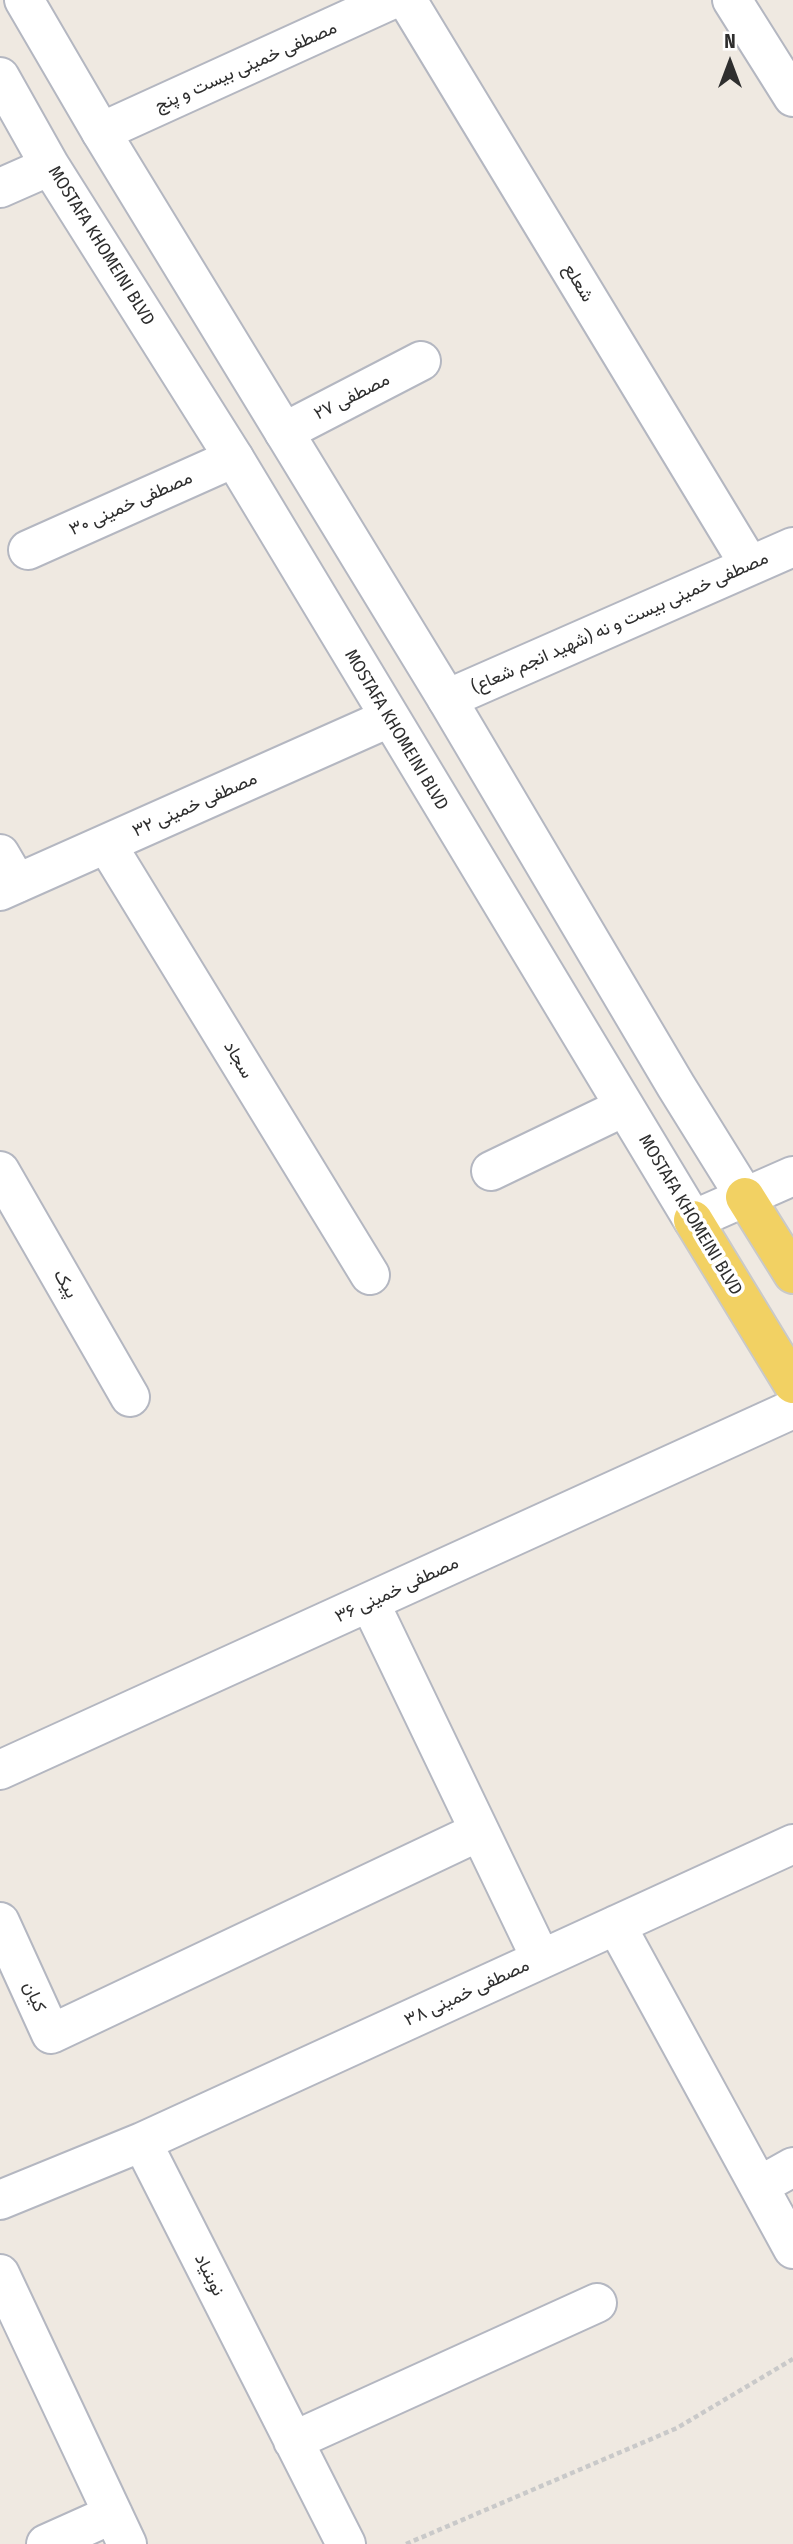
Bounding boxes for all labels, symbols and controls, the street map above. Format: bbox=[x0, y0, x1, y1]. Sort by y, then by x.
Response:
street label: مصطفی خمینی بیست و پنج bbox=[152, 17, 340, 117]
north arrow bbox=[695, 28, 765, 98]
text: N bbox=[724, 30, 736, 53]
street label: MOSTAFA KHOMEINI BLVD bbox=[43, 162, 159, 330]
street label: شعلع bbox=[558, 260, 598, 306]
street label: مصطفی ۲۷ bbox=[311, 369, 393, 425]
street label: مصطفی خمینی ۳۰ bbox=[66, 467, 196, 541]
street label: مصطفی خمینی بیست و نه (شهید انجم شعاع) bbox=[468, 547, 772, 699]
street label: MOSTAFA KHOMEINI BLVD bbox=[339, 646, 453, 814]
street label: مصطفی خمینی ۳۲ bbox=[129, 768, 261, 842]
street label: سجاد bbox=[218, 1037, 258, 1083]
street label: MOSTAFA KHOMEINI BLVD bbox=[633, 1131, 747, 1299]
street label: پیک bbox=[48, 1266, 82, 1302]
street label: مصطفی خمینی ۳۶ bbox=[332, 1552, 462, 1628]
street label: مصطفی خمینی ۳۸ bbox=[401, 1955, 533, 2031]
street label: کیان bbox=[18, 1978, 50, 2016]
street label: نوبنیاد bbox=[189, 2250, 229, 2300]

